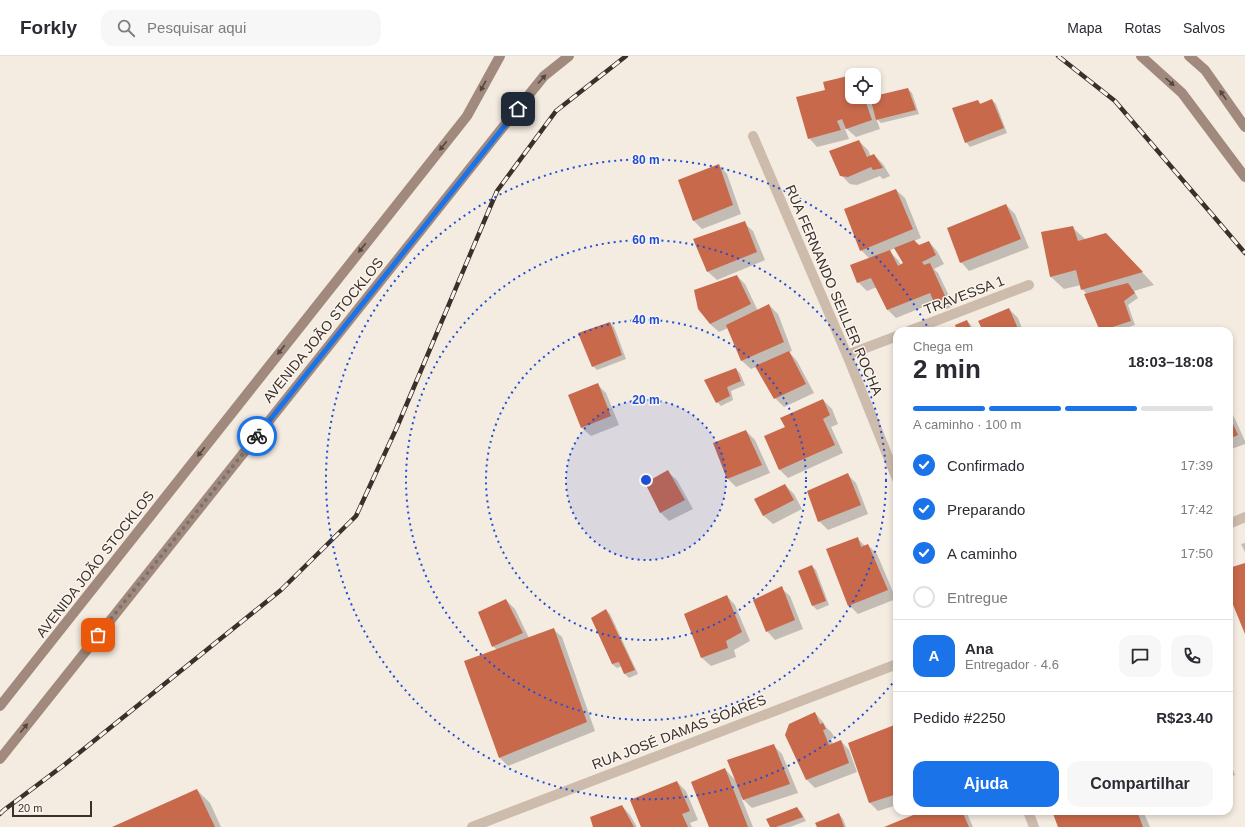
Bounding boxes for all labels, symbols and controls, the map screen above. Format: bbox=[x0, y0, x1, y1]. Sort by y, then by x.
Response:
search box bbox=[101, 10, 381, 46]
text: Forkly bbox=[20, 17, 77, 38]
icon: search bbox=[115, 17, 137, 39]
text: Pesquisar aqui bbox=[147, 19, 246, 36]
text: Mapa bbox=[1067, 20, 1102, 36]
text: Rotas bbox=[1124, 20, 1161, 36]
text: Salvos bbox=[1183, 20, 1225, 36]
map controls bbox=[845, 68, 881, 104]
button: locate bbox=[845, 68, 881, 104]
one-way arrow bbox=[538, 74, 547, 84]
one-way arrow bbox=[1165, 78, 1175, 87]
one-way arrow bbox=[480, 80, 487, 92]
one-way arrow bbox=[1219, 90, 1227, 100]
pin bbox=[501, 92, 535, 126]
icon: home bbox=[507, 98, 529, 120]
one-way arrow bbox=[438, 141, 447, 152]
text: 80 m bbox=[632, 153, 660, 167]
street label: RUA FERNANDO SEILLER ROCHA bbox=[782, 182, 886, 398]
text: 60 m bbox=[632, 233, 660, 247]
one-way arrow bbox=[358, 243, 366, 254]
street label: AVENIDA JOÃO STOCKLOS bbox=[260, 254, 386, 406]
street label: TRAVESSA 1 bbox=[922, 272, 1007, 318]
text: 40 m bbox=[632, 313, 660, 327]
text: Chega em bbox=[913, 339, 973, 354]
one-way arrow bbox=[277, 345, 286, 356]
text: 18:03–18:08 bbox=[1128, 353, 1213, 370]
text: 2 min bbox=[913, 354, 981, 384]
text: 20 m bbox=[632, 393, 660, 407]
courier bbox=[237, 416, 277, 456]
text: A caminho · 100 m bbox=[913, 417, 1021, 432]
icon: bike bbox=[246, 425, 268, 447]
one-way arrow bbox=[197, 447, 205, 458]
icon: check bbox=[913, 454, 935, 476]
text: Confirmado bbox=[947, 457, 1025, 474]
text: 17:39 bbox=[1180, 458, 1213, 473]
centre of rings bbox=[639, 473, 653, 487]
street label: AVENIDA JOÃO STOCKLOS bbox=[33, 488, 157, 640]
icon: check bbox=[913, 498, 935, 520]
text: Preparando bbox=[947, 501, 1025, 518]
text: 17:42 bbox=[1180, 502, 1213, 517]
icon: check bbox=[913, 542, 935, 564]
text: A caminho bbox=[947, 545, 1017, 562]
text: 17:50 bbox=[1180, 546, 1213, 561]
text: Entregue bbox=[947, 589, 1008, 606]
pin bbox=[81, 618, 115, 652]
icon: bag bbox=[87, 624, 109, 646]
button: chat bbox=[1119, 635, 1161, 677]
button: phone bbox=[1171, 635, 1213, 677]
text: Ana bbox=[965, 640, 993, 657]
text: A bbox=[929, 647, 939, 664]
text: Entregador · 4.6 bbox=[965, 657, 1059, 672]
street label: RUA JOSÉ DAMAS SOARES bbox=[590, 691, 768, 773]
text: Pedido #2250 bbox=[913, 709, 1006, 726]
text: R$23.40 bbox=[1156, 709, 1213, 726]
one-way arrow bbox=[20, 723, 29, 734]
button: Ajuda bbox=[913, 761, 1059, 807]
button: Compartilhar bbox=[1067, 761, 1213, 807]
scale bar bbox=[12, 799, 92, 818]
text: 20 m bbox=[18, 802, 42, 814]

